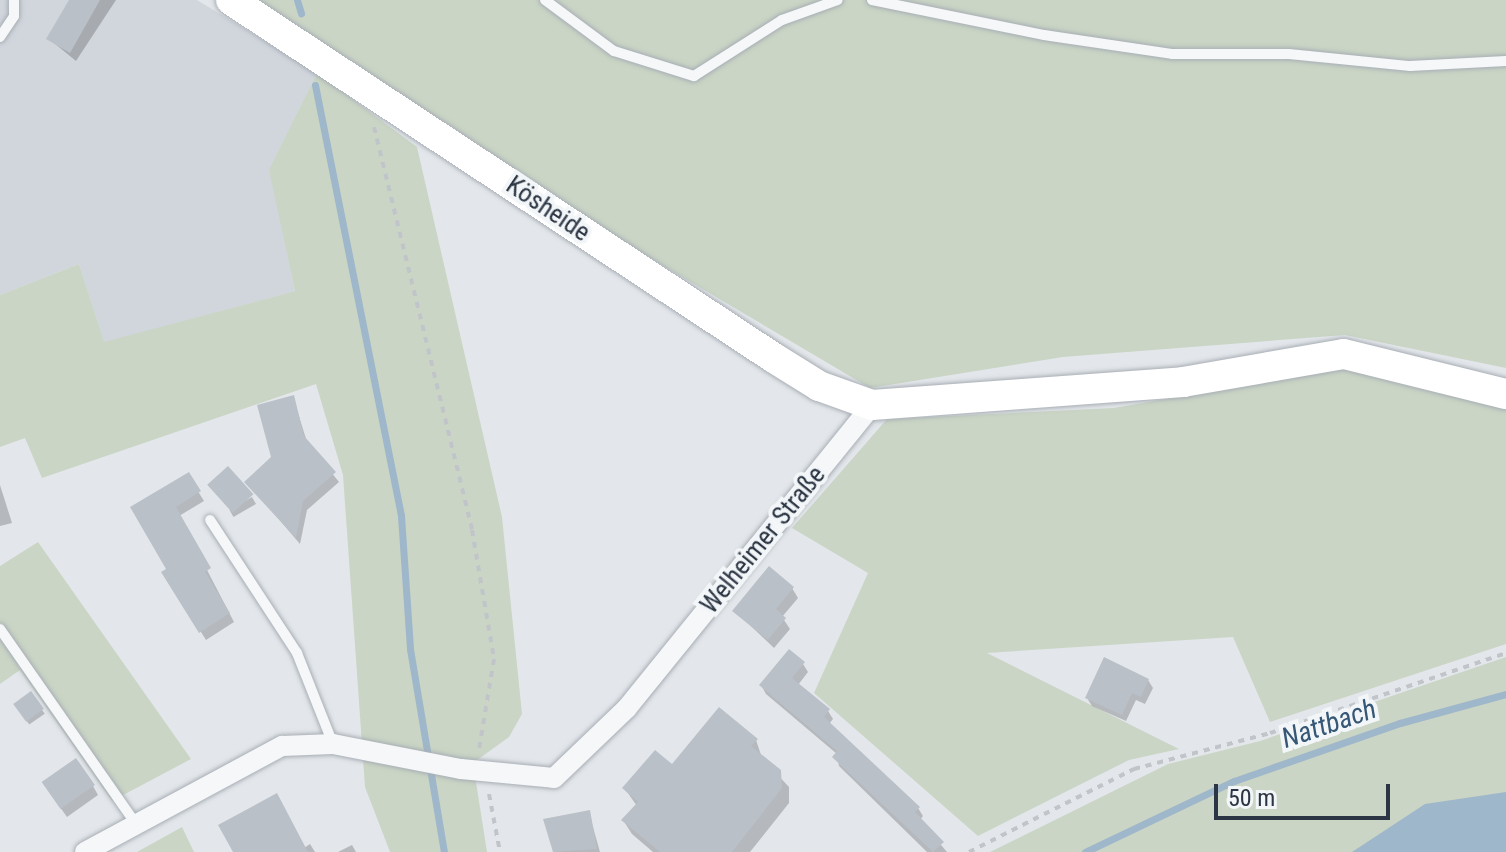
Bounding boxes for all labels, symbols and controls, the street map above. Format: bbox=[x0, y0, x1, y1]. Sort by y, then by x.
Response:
street label: Kösheide bbox=[500, 170, 596, 248]
street label: Welheimer Straße bbox=[694, 460, 832, 620]
water label: Nattbach bbox=[1277, 692, 1381, 756]
scale bar bbox=[1218, 768, 1394, 818]
text: 50 m bbox=[1228, 784, 1275, 812]

